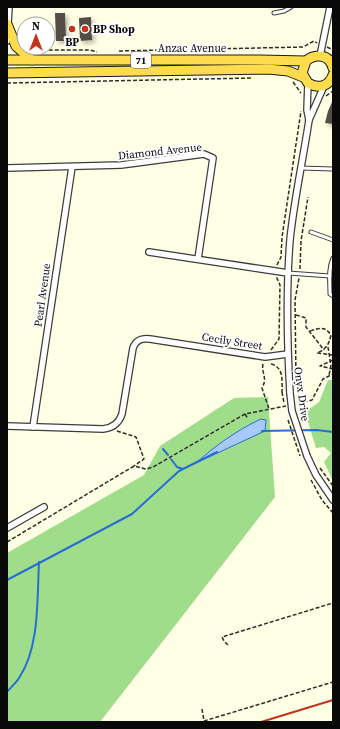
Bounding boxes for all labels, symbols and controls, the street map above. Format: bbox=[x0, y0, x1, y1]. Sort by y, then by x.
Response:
north arrow bbox=[16, 16, 56, 56]
text: N bbox=[32, 19, 40, 34]
place label: BP Shop bbox=[93, 22, 135, 37]
marker: BP bbox=[67, 24, 77, 34]
marker: BP Shop bbox=[80, 24, 90, 34]
place label: BP bbox=[65, 35, 79, 50]
street label: Anzac Avenue bbox=[158, 41, 227, 56]
road number: 71 bbox=[131, 52, 151, 68]
street label: Diamond Avenue bbox=[117, 140, 203, 163]
street label: Pearl Avenue bbox=[31, 262, 54, 328]
street label: Cecily Street bbox=[201, 329, 264, 354]
street label: Onyx Drive bbox=[290, 366, 313, 423]

